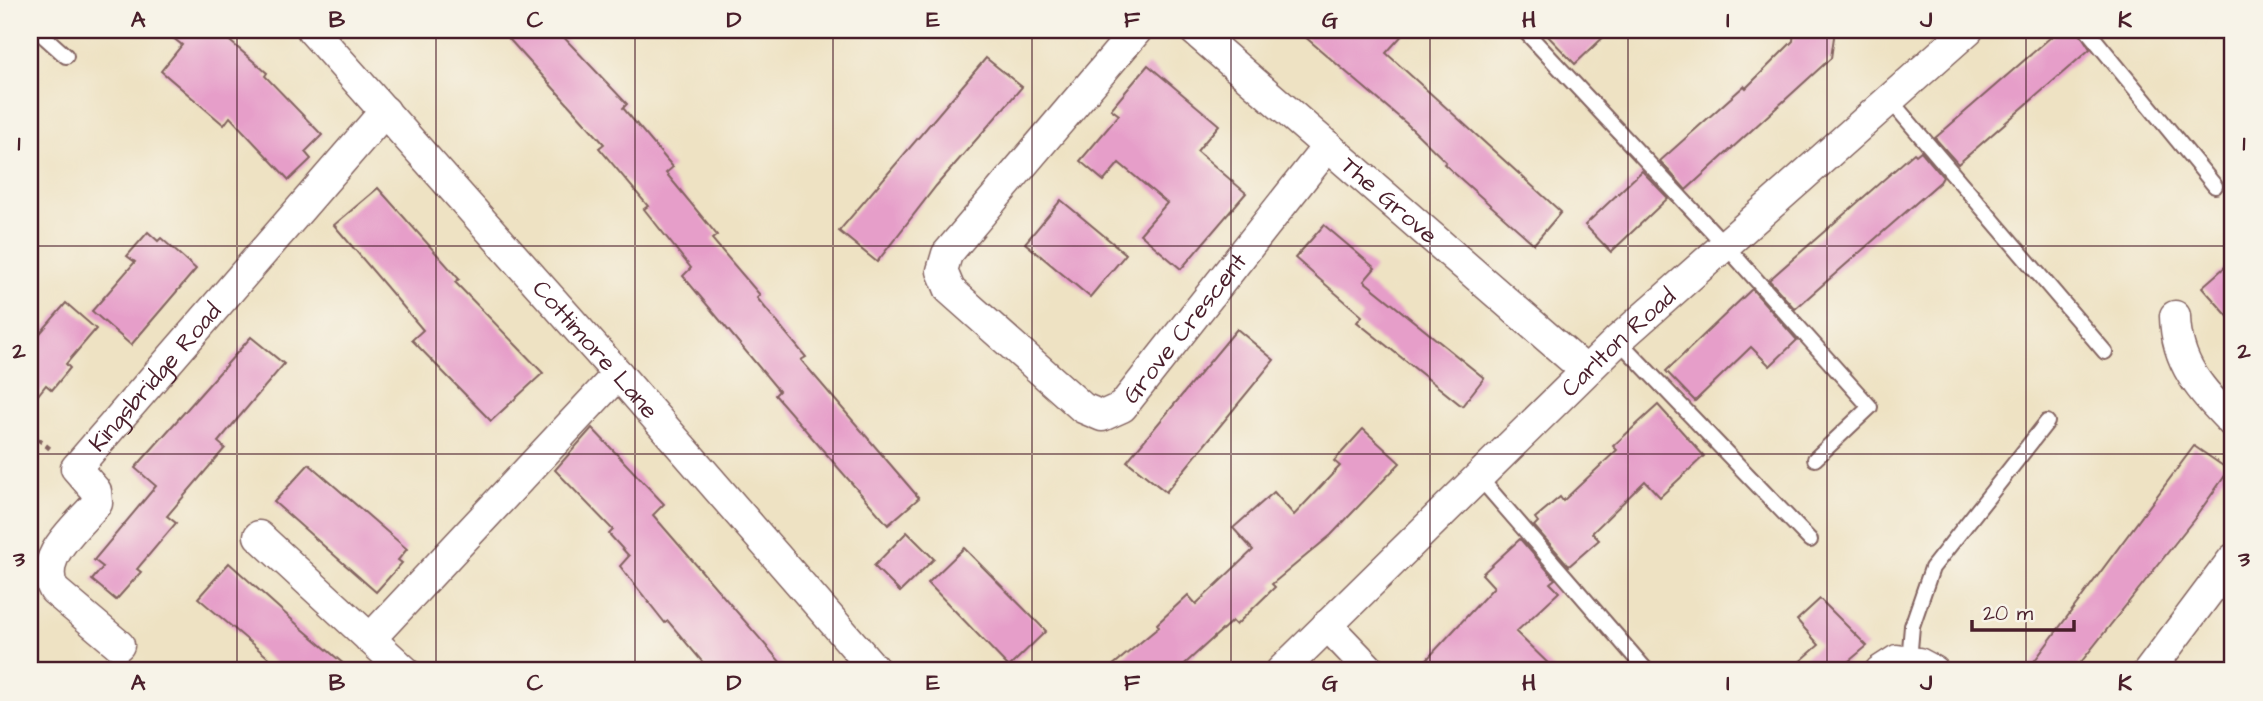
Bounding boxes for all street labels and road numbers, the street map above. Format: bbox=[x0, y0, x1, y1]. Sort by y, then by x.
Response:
street label: The Grove bbox=[1333, 149, 1445, 252]
street label: Grove Crescent bbox=[1115, 246, 1256, 411]
street label: Cottimore Lane bbox=[524, 273, 666, 427]
street label: Carlton Road bbox=[1554, 280, 1684, 405]
street label: Kingsbridge Road bbox=[81, 296, 230, 460]

